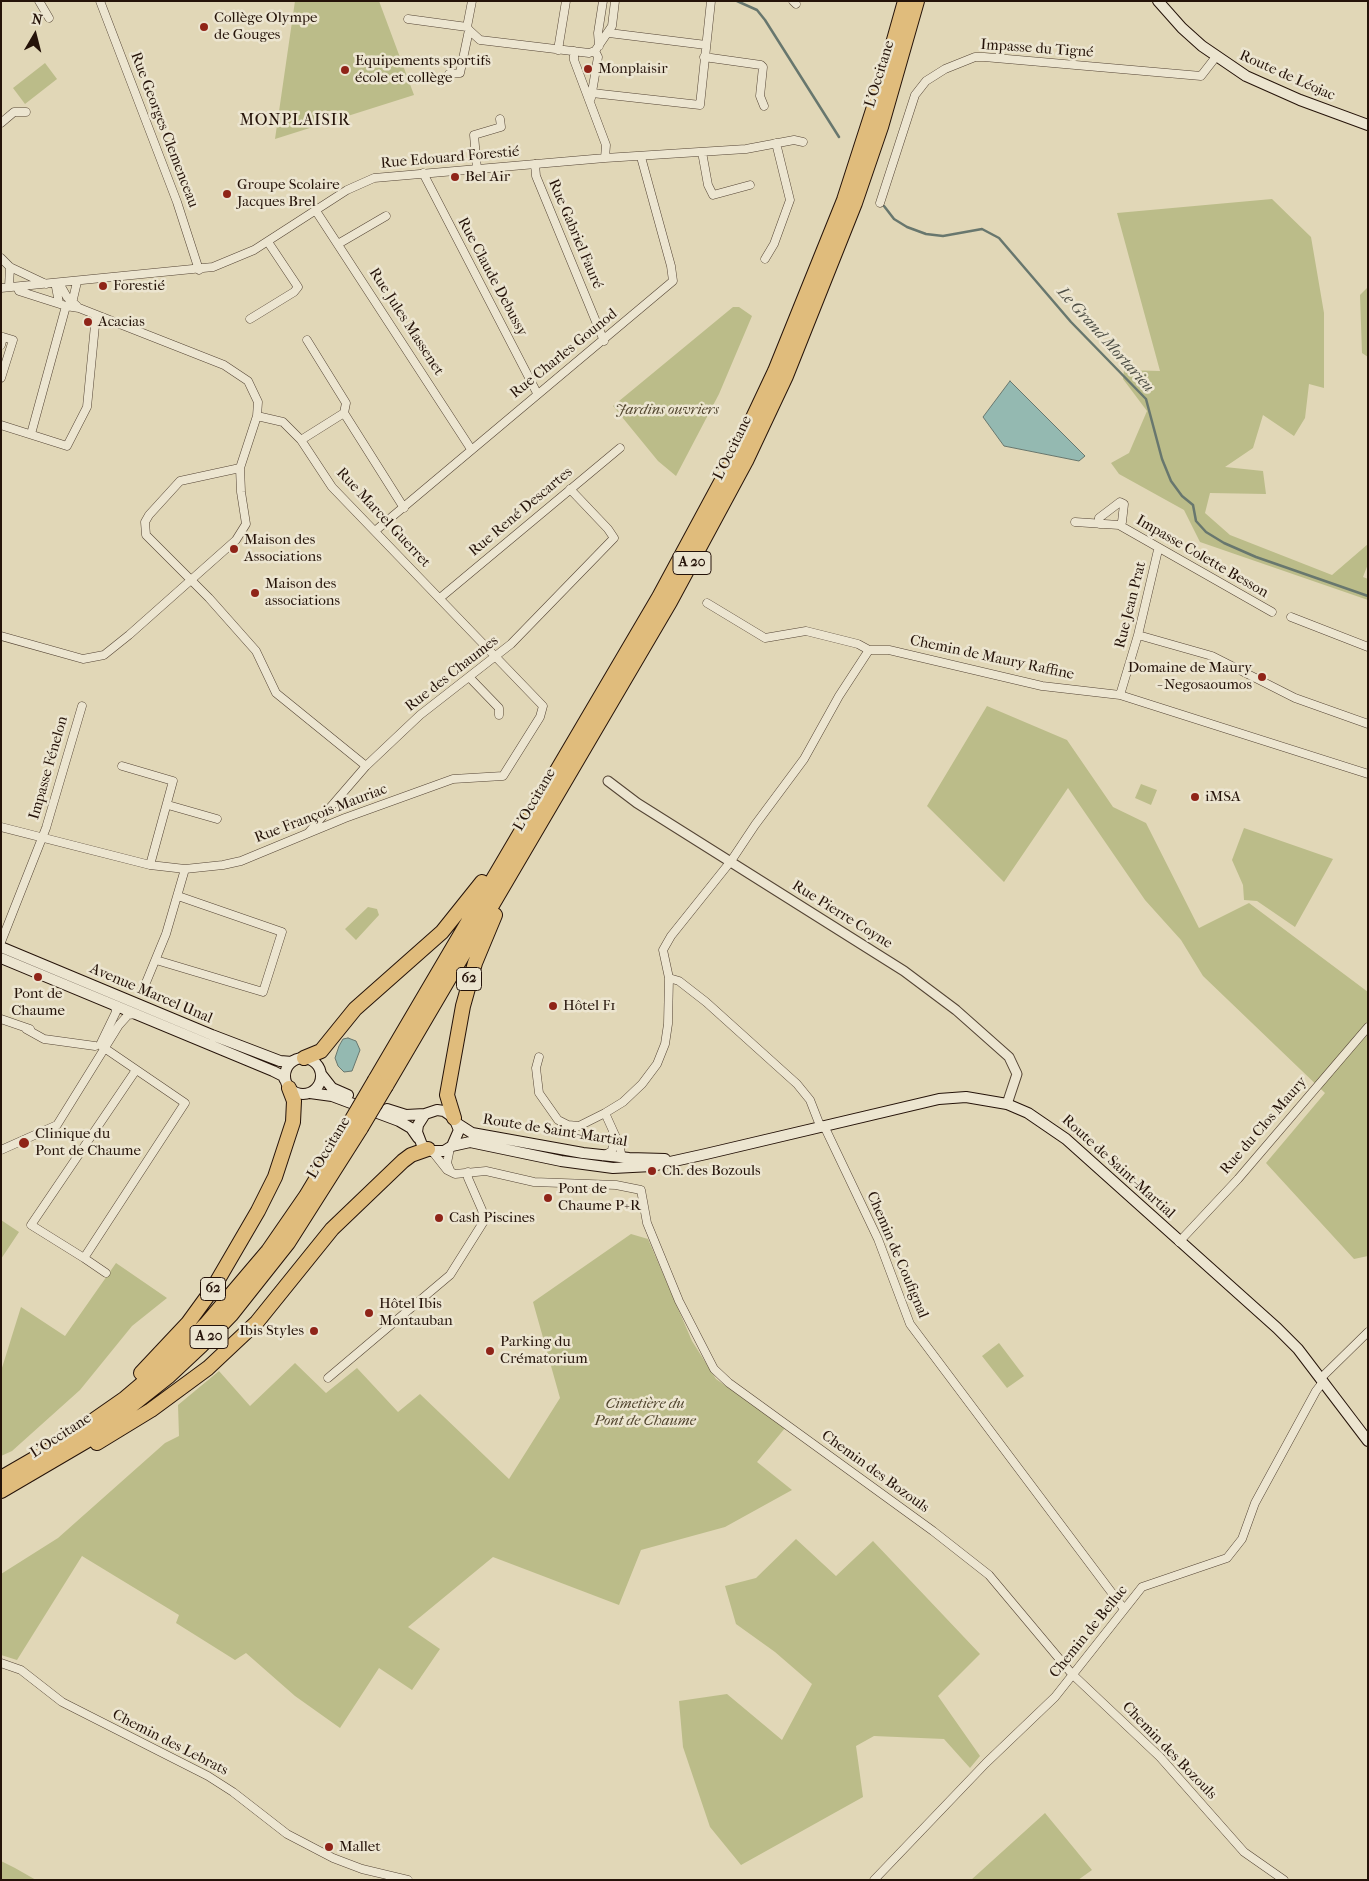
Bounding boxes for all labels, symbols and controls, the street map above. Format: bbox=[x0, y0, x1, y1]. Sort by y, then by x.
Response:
place label: Collège Olympe de Gouges bbox=[214, 9, 318, 44]
north arrow bbox=[10, 10, 60, 60]
text: N bbox=[31, 10, 44, 29]
marker: Collège Olympe de Gouges bbox=[198, 21, 210, 33]
street label: Impasse du Tigné bbox=[980, 36, 1094, 62]
street label: L'Occitane bbox=[861, 38, 899, 110]
street label: Route de Léojac bbox=[1236, 47, 1338, 105]
street label: Rue Georges Clemenceau bbox=[126, 50, 202, 210]
place label: Equipements sportifs école et collège bbox=[355, 52, 491, 87]
place label: Monplaisir bbox=[598, 60, 668, 78]
marker: Monplaisir bbox=[582, 63, 594, 75]
marker: Equipements sportifs école et collège bbox=[339, 64, 351, 76]
district label: MONPLAISIR bbox=[238, 111, 352, 131]
street label: Rue Edouard Forestié bbox=[380, 143, 520, 173]
place label: Bel Air bbox=[465, 168, 510, 186]
marker: Bel Air bbox=[449, 171, 461, 183]
place label: Groupe Scolaire Jacques Brel bbox=[237, 176, 340, 211]
street label: Rue Gabriel Fauré bbox=[544, 176, 606, 292]
marker: Groupe Scolaire Jacques Brel bbox=[221, 188, 233, 200]
street label: Rue Claude Debussy bbox=[453, 214, 531, 340]
street label: Rue Jules Massenet bbox=[365, 265, 447, 379]
place label: Forestié bbox=[113, 277, 165, 295]
marker: Forestié bbox=[97, 280, 109, 292]
water label: Le Grand Mortarieu bbox=[1052, 283, 1158, 397]
street label: Rue Charles Gounod bbox=[507, 305, 621, 403]
place label: Acacias bbox=[98, 313, 145, 331]
marker: Acacias bbox=[82, 316, 94, 328]
park label: Jardins ouvriers bbox=[615, 401, 719, 419]
street label: L'Occitane bbox=[710, 413, 756, 483]
street label: Rue René Descartes bbox=[465, 463, 577, 561]
street label: Rue Marcel Guerret bbox=[332, 464, 434, 572]
street label: Impasse Colette Besson bbox=[1133, 512, 1271, 602]
place label: Maison des Associations bbox=[244, 531, 322, 566]
marker: Maison des Associations bbox=[228, 543, 240, 555]
road number: A 20 bbox=[673, 552, 711, 574]
street label: Rue Jean Prat bbox=[1111, 560, 1151, 650]
place label: Maison des associations bbox=[265, 575, 340, 610]
marker: Maison des associations bbox=[249, 587, 261, 599]
street label: Rue des Chaumes bbox=[402, 632, 502, 716]
street label: Chemin de Maury Raffine bbox=[908, 632, 1076, 684]
place label: Domaine de Maury - Negosaoumos bbox=[1128, 659, 1252, 694]
marker: Domaine de Maury - Negosaoumos bbox=[1256, 671, 1268, 683]
street label: Impasse Fénelon bbox=[26, 714, 72, 822]
street label: L'Occitane bbox=[510, 766, 560, 834]
street label: Rue François Mauriac bbox=[252, 780, 390, 848]
place label: iMSA bbox=[1205, 788, 1241, 806]
marker: iMSA bbox=[1189, 791, 1201, 803]
street label: Rue Pierre Coyne bbox=[788, 877, 896, 953]
street label: Avenue Marcel Unal bbox=[87, 960, 215, 1028]
road number: 62 bbox=[456, 968, 482, 991]
marker: Pont de Chaume bbox=[32, 971, 44, 983]
place label: Pont de Chaume bbox=[11, 985, 65, 1020]
place label: Hôtel F1 bbox=[563, 997, 616, 1015]
marker: Hôtel F1 bbox=[547, 1000, 559, 1012]
street label: Rue du Clos Maury bbox=[1217, 1073, 1311, 1179]
street label: Route de Saint-Martial bbox=[481, 1111, 629, 1151]
street label: Route de Saint-Martial bbox=[1058, 1111, 1178, 1223]
street label: L'Occitane bbox=[303, 1114, 355, 1182]
place label: Clinique du Pont de Chaume bbox=[35, 1125, 141, 1160]
marker: Clinique du Pont de Chaume bbox=[17, 1136, 31, 1150]
place label: Ch. des Bozouls bbox=[662, 1162, 761, 1180]
marker: Ch. des Bozouls bbox=[646, 1165, 658, 1177]
place label: Pont de Chaume P+R bbox=[558, 1180, 641, 1215]
street label: Chemin de Coufignal bbox=[862, 1189, 932, 1321]
marker: Pont de Chaume P+R bbox=[542, 1192, 554, 1204]
place label: Cash Piscines bbox=[449, 1209, 535, 1227]
marker: Cash Piscines bbox=[433, 1212, 445, 1224]
road number: 62 bbox=[200, 1278, 226, 1300]
place label: Hôtel Ibis Montauban bbox=[379, 1295, 453, 1330]
marker: Hôtel Ibis Montauban bbox=[363, 1307, 375, 1319]
place label: Ibis Styles bbox=[239, 1322, 304, 1340]
road number: A 20 bbox=[190, 1325, 228, 1348]
marker: Ibis Styles bbox=[308, 1325, 320, 1337]
place label: Parking du Crématorium bbox=[500, 1333, 588, 1368]
marker: Parking du Crématorium bbox=[484, 1345, 496, 1357]
park label: Cimetière du Pont de Chaume bbox=[594, 1395, 696, 1430]
street label: L'Occitane bbox=[27, 1410, 95, 1462]
street label: Chemin des Bozouls bbox=[818, 1427, 932, 1517]
street label: Chemin de Belluc bbox=[1046, 1582, 1132, 1682]
street label: Chemin des Bozouls bbox=[1118, 1698, 1220, 1804]
street label: Chemin des Lebrats bbox=[109, 1706, 231, 1780]
place label: Mallet bbox=[339, 1838, 381, 1856]
marker: Mallet bbox=[323, 1841, 335, 1853]

